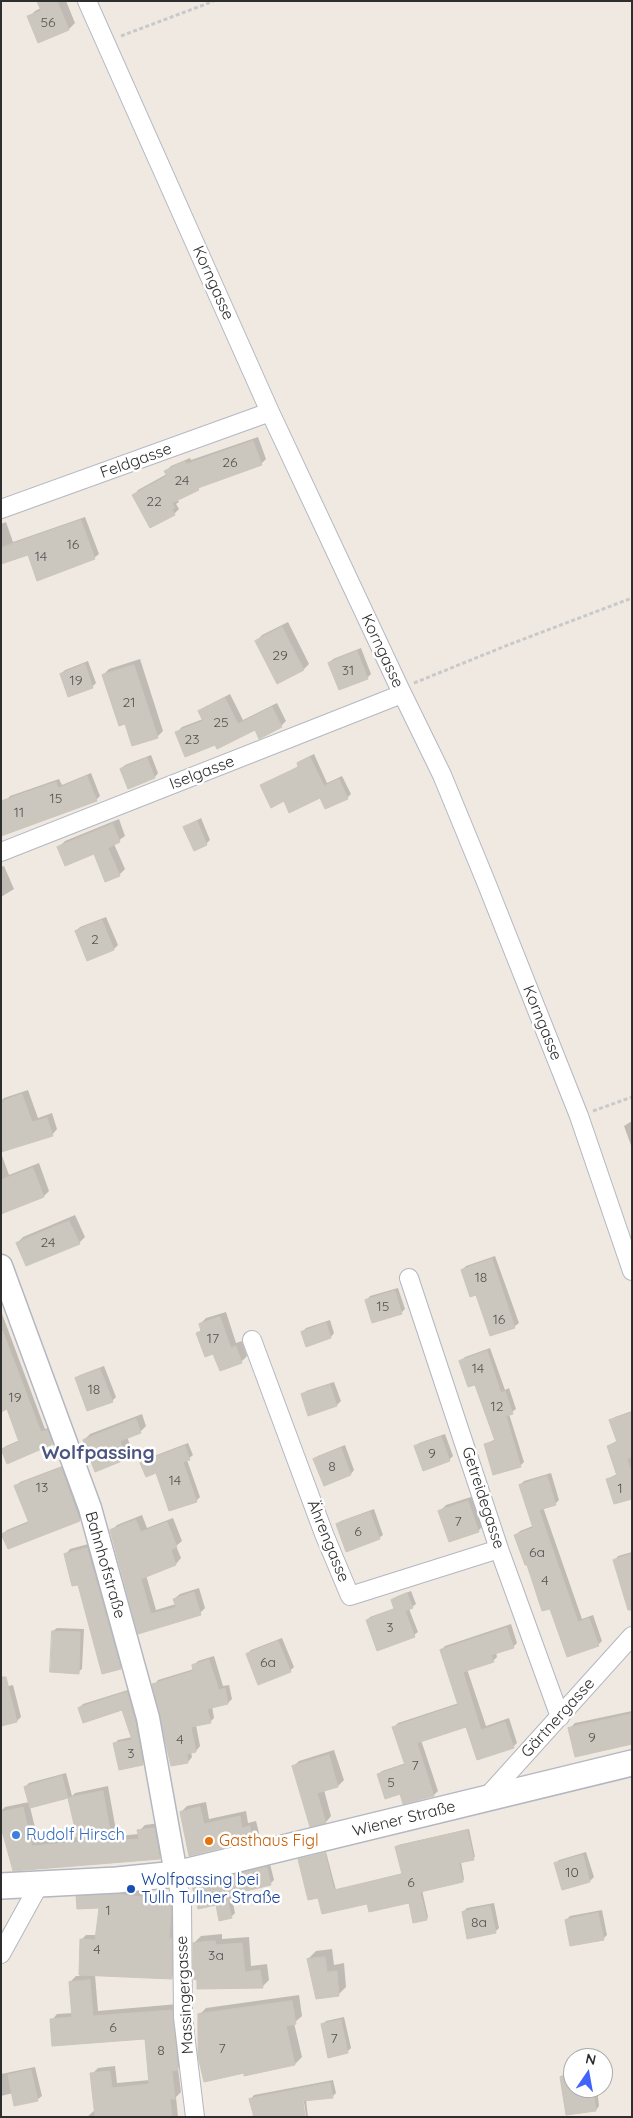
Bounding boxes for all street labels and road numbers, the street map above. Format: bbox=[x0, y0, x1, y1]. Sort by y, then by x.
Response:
street label: Korngasse bbox=[188, 243, 238, 323]
street label: Feldgasse bbox=[98, 439, 174, 483]
street label: Korngasse bbox=[357, 611, 407, 691]
street label: Iselgasse bbox=[167, 752, 237, 794]
street label: Korngasse bbox=[518, 983, 566, 1063]
street label: Getreidegasse bbox=[457, 1445, 509, 1551]
street label: Ährengasse bbox=[303, 1497, 353, 1585]
street label: Bahnhofstraße bbox=[81, 1509, 129, 1621]
street label: Gärtnergasse bbox=[517, 1674, 599, 1762]
street label: Wiener Straße bbox=[350, 1797, 458, 1841]
street label: Massingergasse bbox=[172, 1935, 198, 2055]

